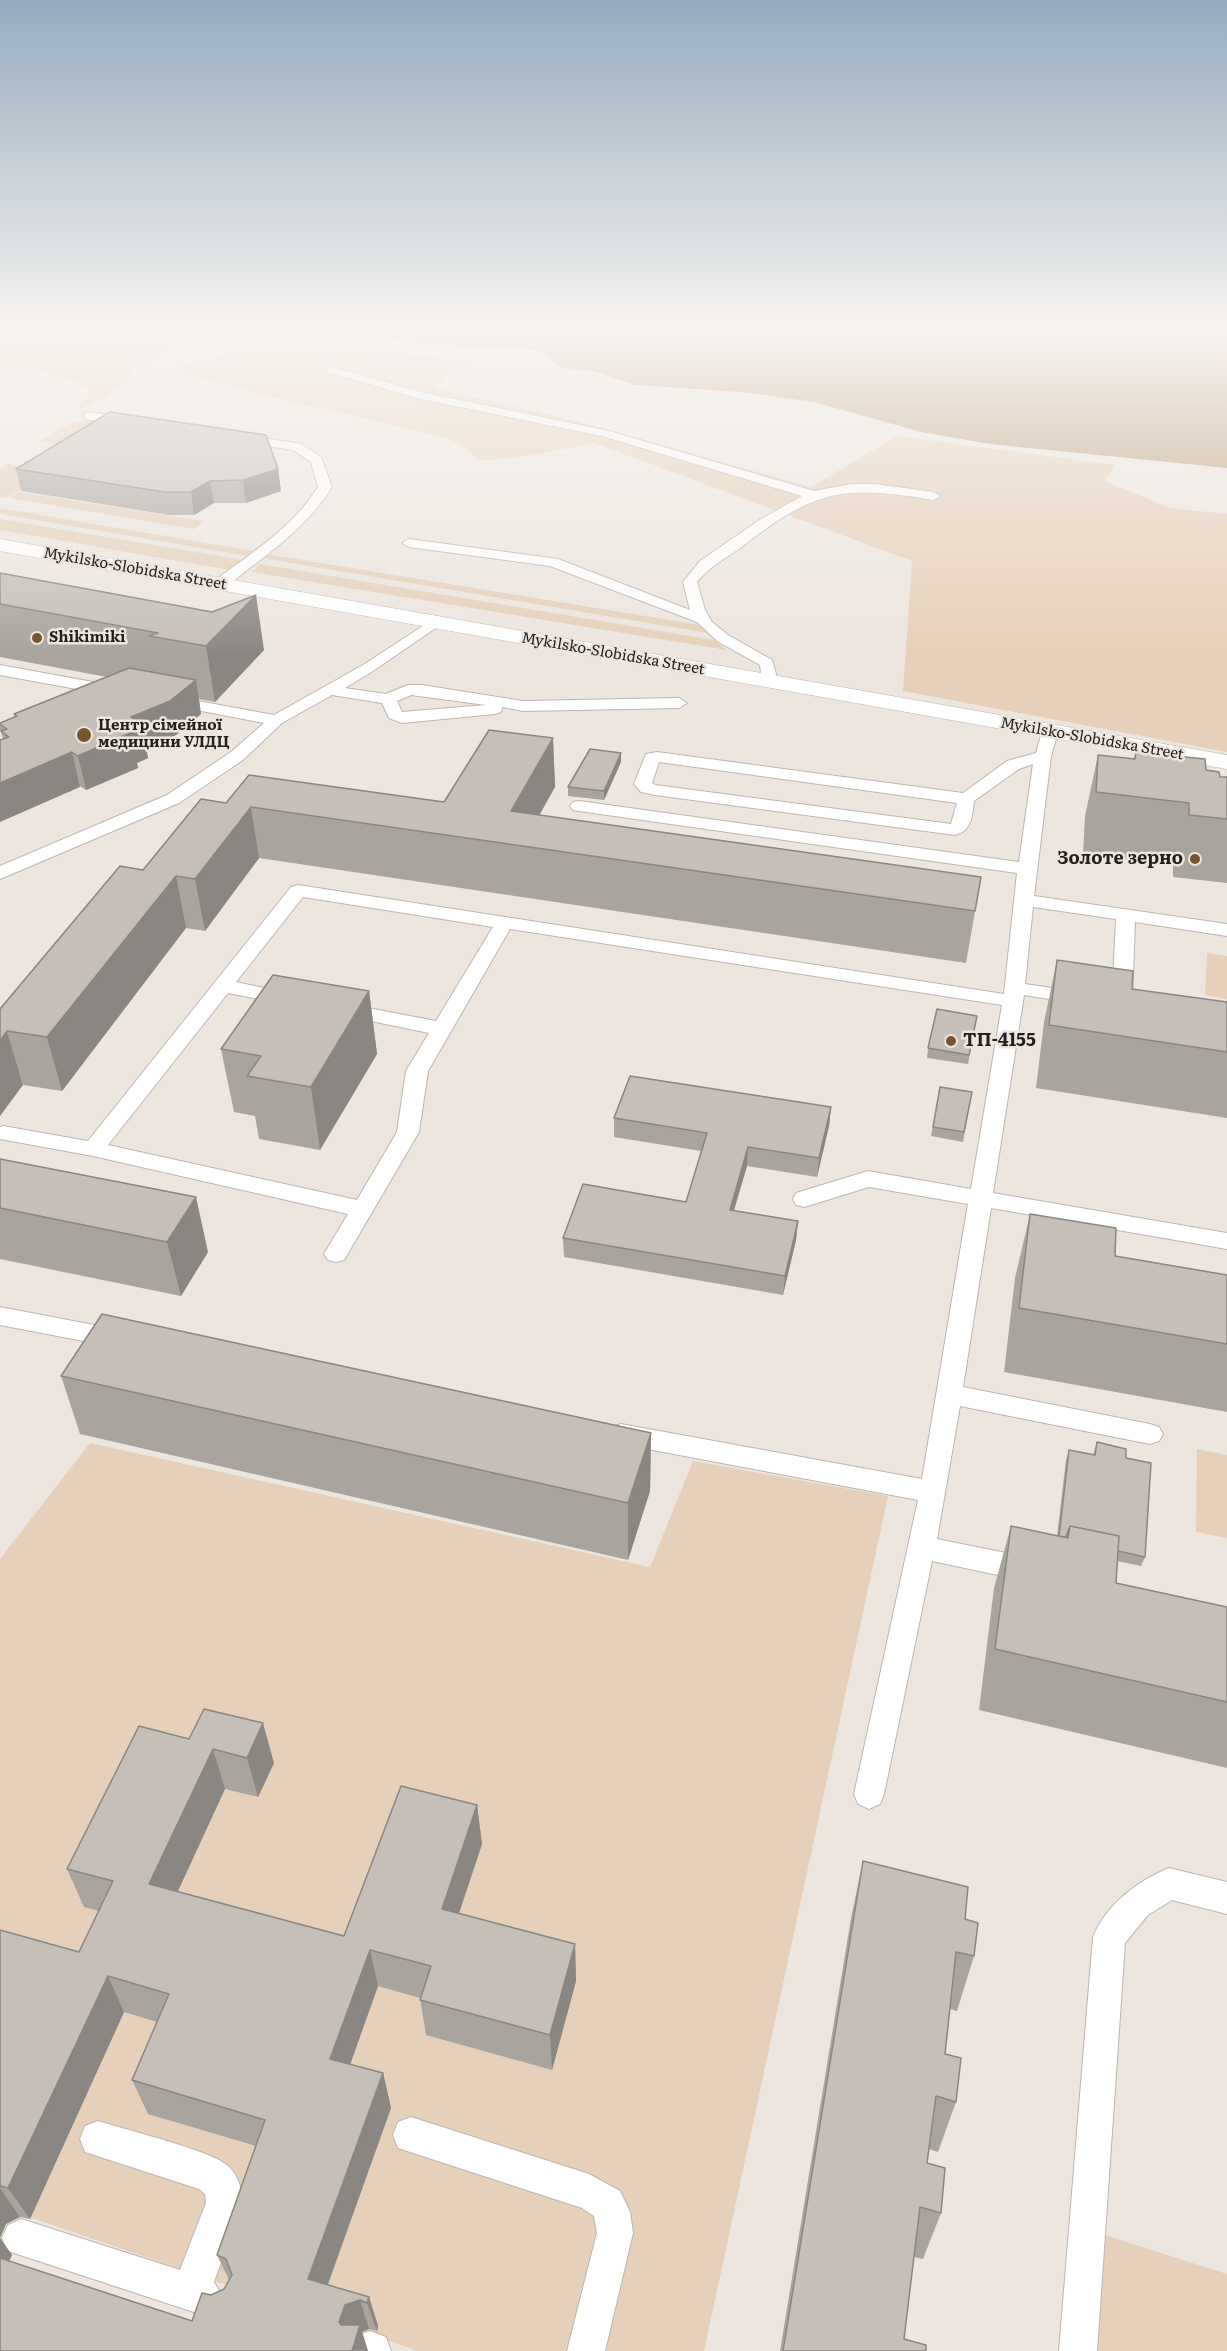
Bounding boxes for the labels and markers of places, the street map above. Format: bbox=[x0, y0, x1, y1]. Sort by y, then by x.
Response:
place label: Shikimiki bbox=[49, 629, 126, 647]
marker: Shikimiki bbox=[30, 631, 44, 645]
place label: Центр сімейної медицини УЛДЦ bbox=[98, 717, 229, 752]
marker: Центр сімейної медицини УЛДЦ bbox=[75, 726, 93, 744]
place label: Золоте зерно bbox=[1057, 848, 1183, 870]
marker: Золоте зерно bbox=[1188, 852, 1202, 866]
place label: ТП-4155 bbox=[963, 1030, 1036, 1052]
marker: ТП-4155 bbox=[944, 1034, 958, 1048]

